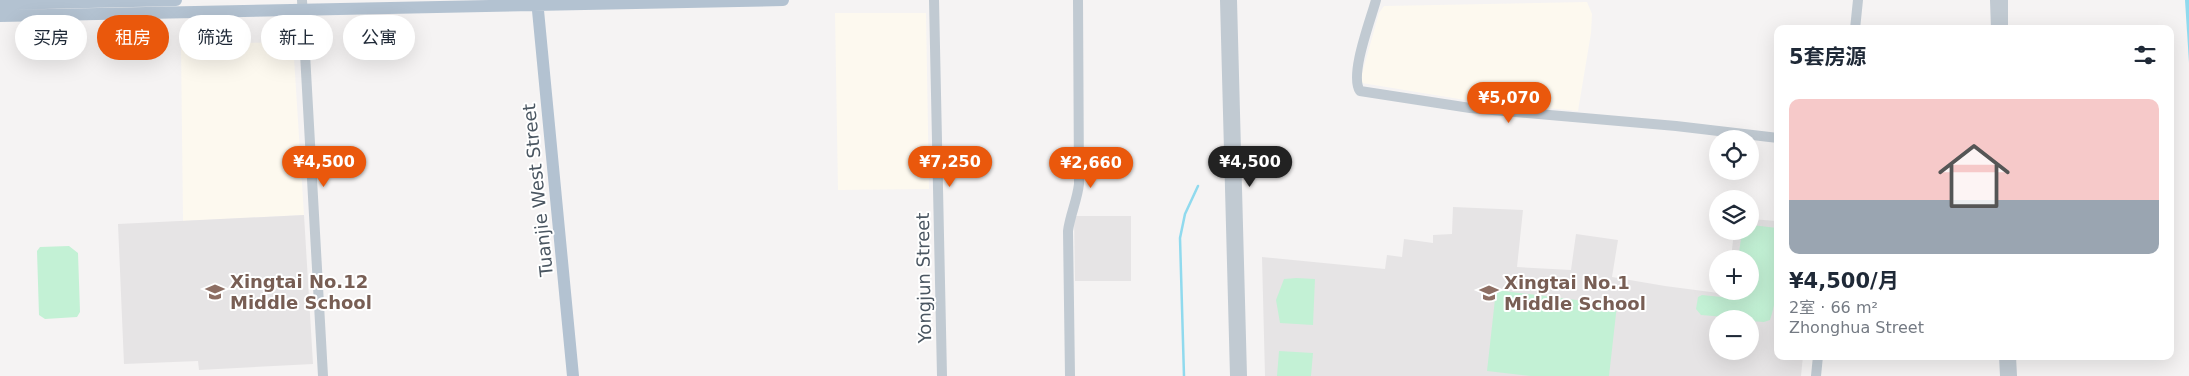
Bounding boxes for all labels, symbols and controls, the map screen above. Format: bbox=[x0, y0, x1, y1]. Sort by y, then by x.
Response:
chip: 买房 bbox=[15, 15, 87, 60]
chip: 租房 bbox=[97, 15, 169, 60]
chip: 筛选 bbox=[179, 15, 251, 60]
chip: 新上 bbox=[261, 15, 333, 60]
chip: 公寓 bbox=[343, 15, 415, 60]
icon: filters bbox=[2131, 41, 2159, 69]
text: 5套房源 bbox=[1789, 45, 1867, 69]
pin: ¥5,070 bbox=[1468, 82, 1550, 124]
text: ¥5,070 bbox=[1478, 88, 1540, 107]
street label: Tuanjie West Street bbox=[518, 103, 557, 278]
map controls bbox=[1709, 130, 1759, 360]
button: locate bbox=[1709, 130, 1759, 180]
icon: home bbox=[1929, 131, 2019, 221]
pin: ¥4,500 bbox=[283, 146, 365, 188]
pin: ¥7,250 bbox=[909, 146, 991, 188]
pin: ¥2,660 bbox=[1050, 146, 1132, 189]
pin: ¥4,500 bbox=[1209, 146, 1291, 188]
text: ¥4,500 bbox=[293, 152, 355, 171]
text: ¥7,250 bbox=[919, 152, 981, 171]
text: ¥4,500 bbox=[1219, 152, 1281, 171]
text: ¥2,660 bbox=[1060, 153, 1122, 172]
button: layers bbox=[1709, 190, 1759, 240]
street label: Yongjun Street bbox=[912, 212, 935, 345]
button: + bbox=[1709, 250, 1759, 300]
text: ¥4,500/月 bbox=[1789, 269, 1899, 293]
place label: Xingtai No.12 Middle School bbox=[230, 271, 372, 313]
place label: Xingtai No.1 Middle School bbox=[1504, 272, 1646, 314]
school or university icon: Xingtai No.12 Middle School bbox=[204, 281, 226, 303]
school or university icon: Xingtai No.1 Middle School bbox=[1478, 282, 1500, 304]
text: 2室 · 66 m² bbox=[1789, 298, 1878, 317]
button: − bbox=[1709, 310, 1759, 360]
text: Zhonghua Street bbox=[1789, 318, 1924, 337]

